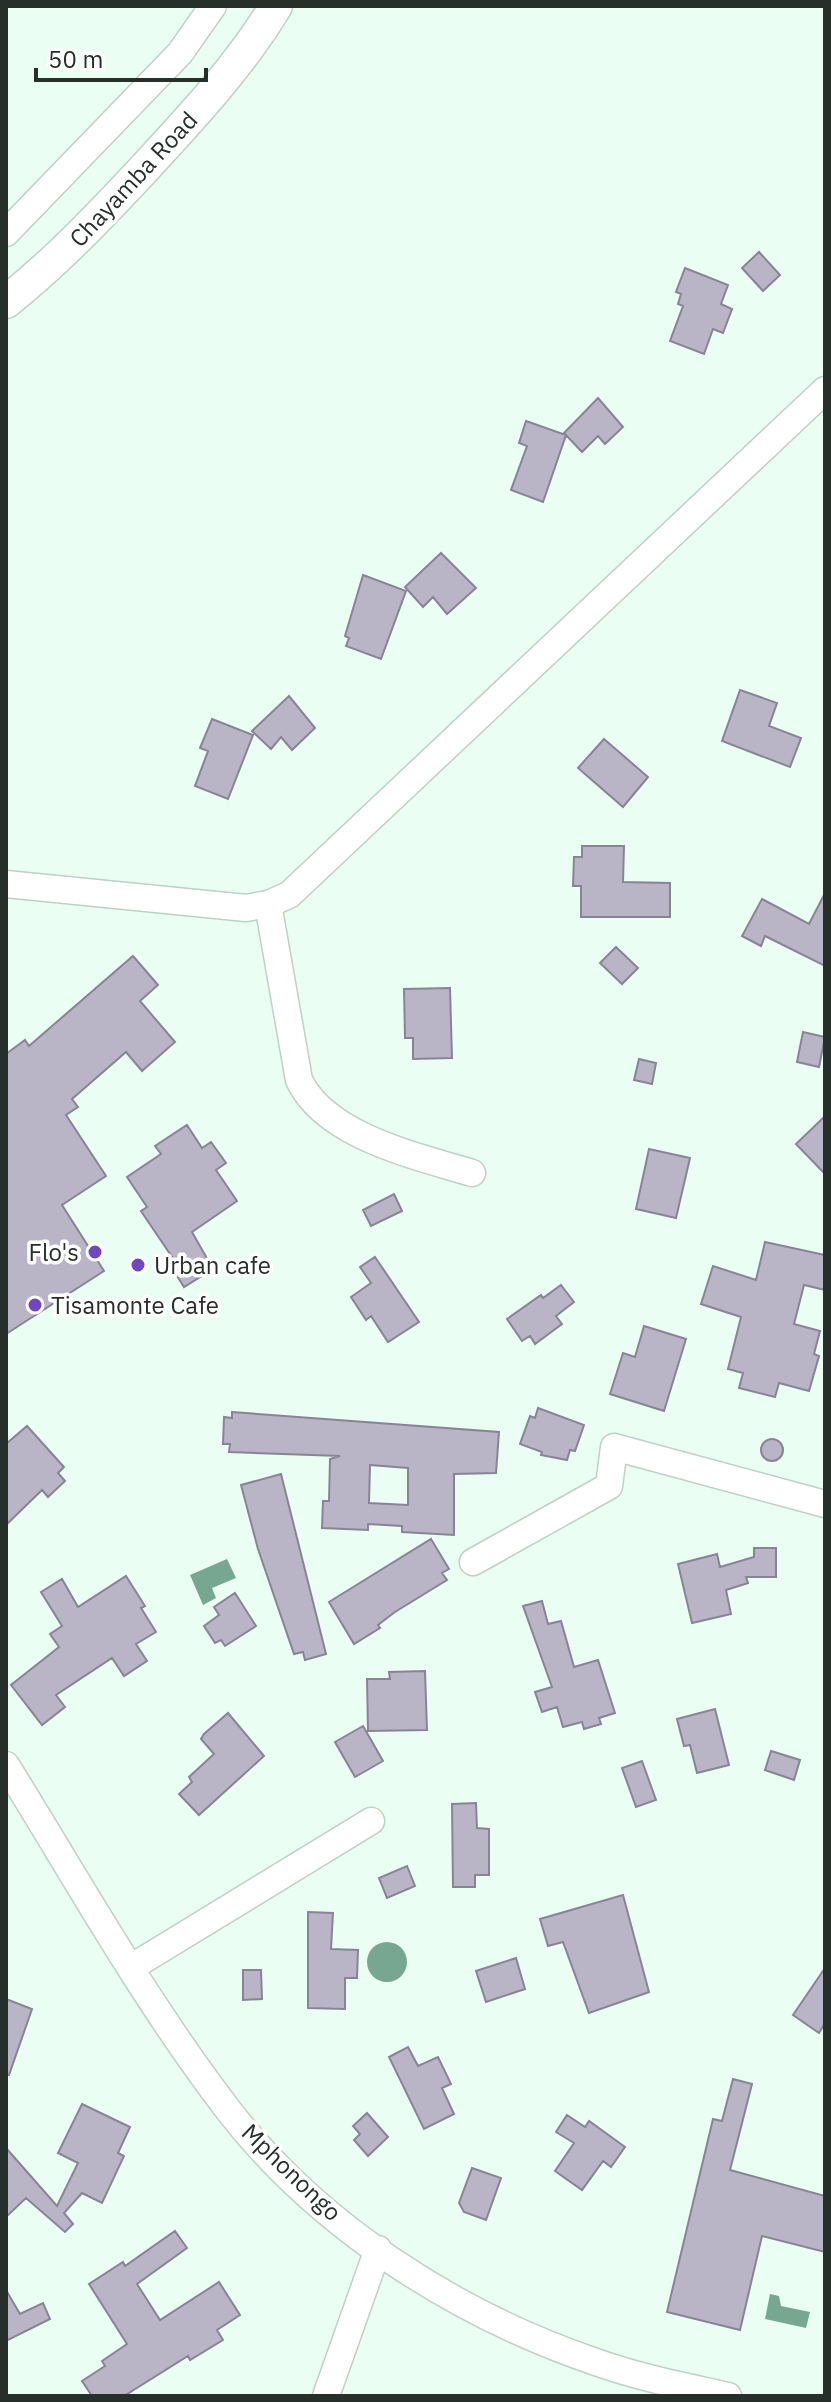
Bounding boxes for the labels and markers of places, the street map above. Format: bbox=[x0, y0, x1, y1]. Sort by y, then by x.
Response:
place label: Flo's bbox=[29, 1236, 79, 1268]
marker: Flo's bbox=[86, 1243, 104, 1261]
place label: Urban cafe bbox=[154, 1249, 271, 1281]
marker: Urban cafe bbox=[129, 1256, 147, 1274]
place label: Tisamonte Cafe bbox=[51, 1289, 219, 1321]
marker: Tisamonte Cafe bbox=[26, 1296, 44, 1314]

